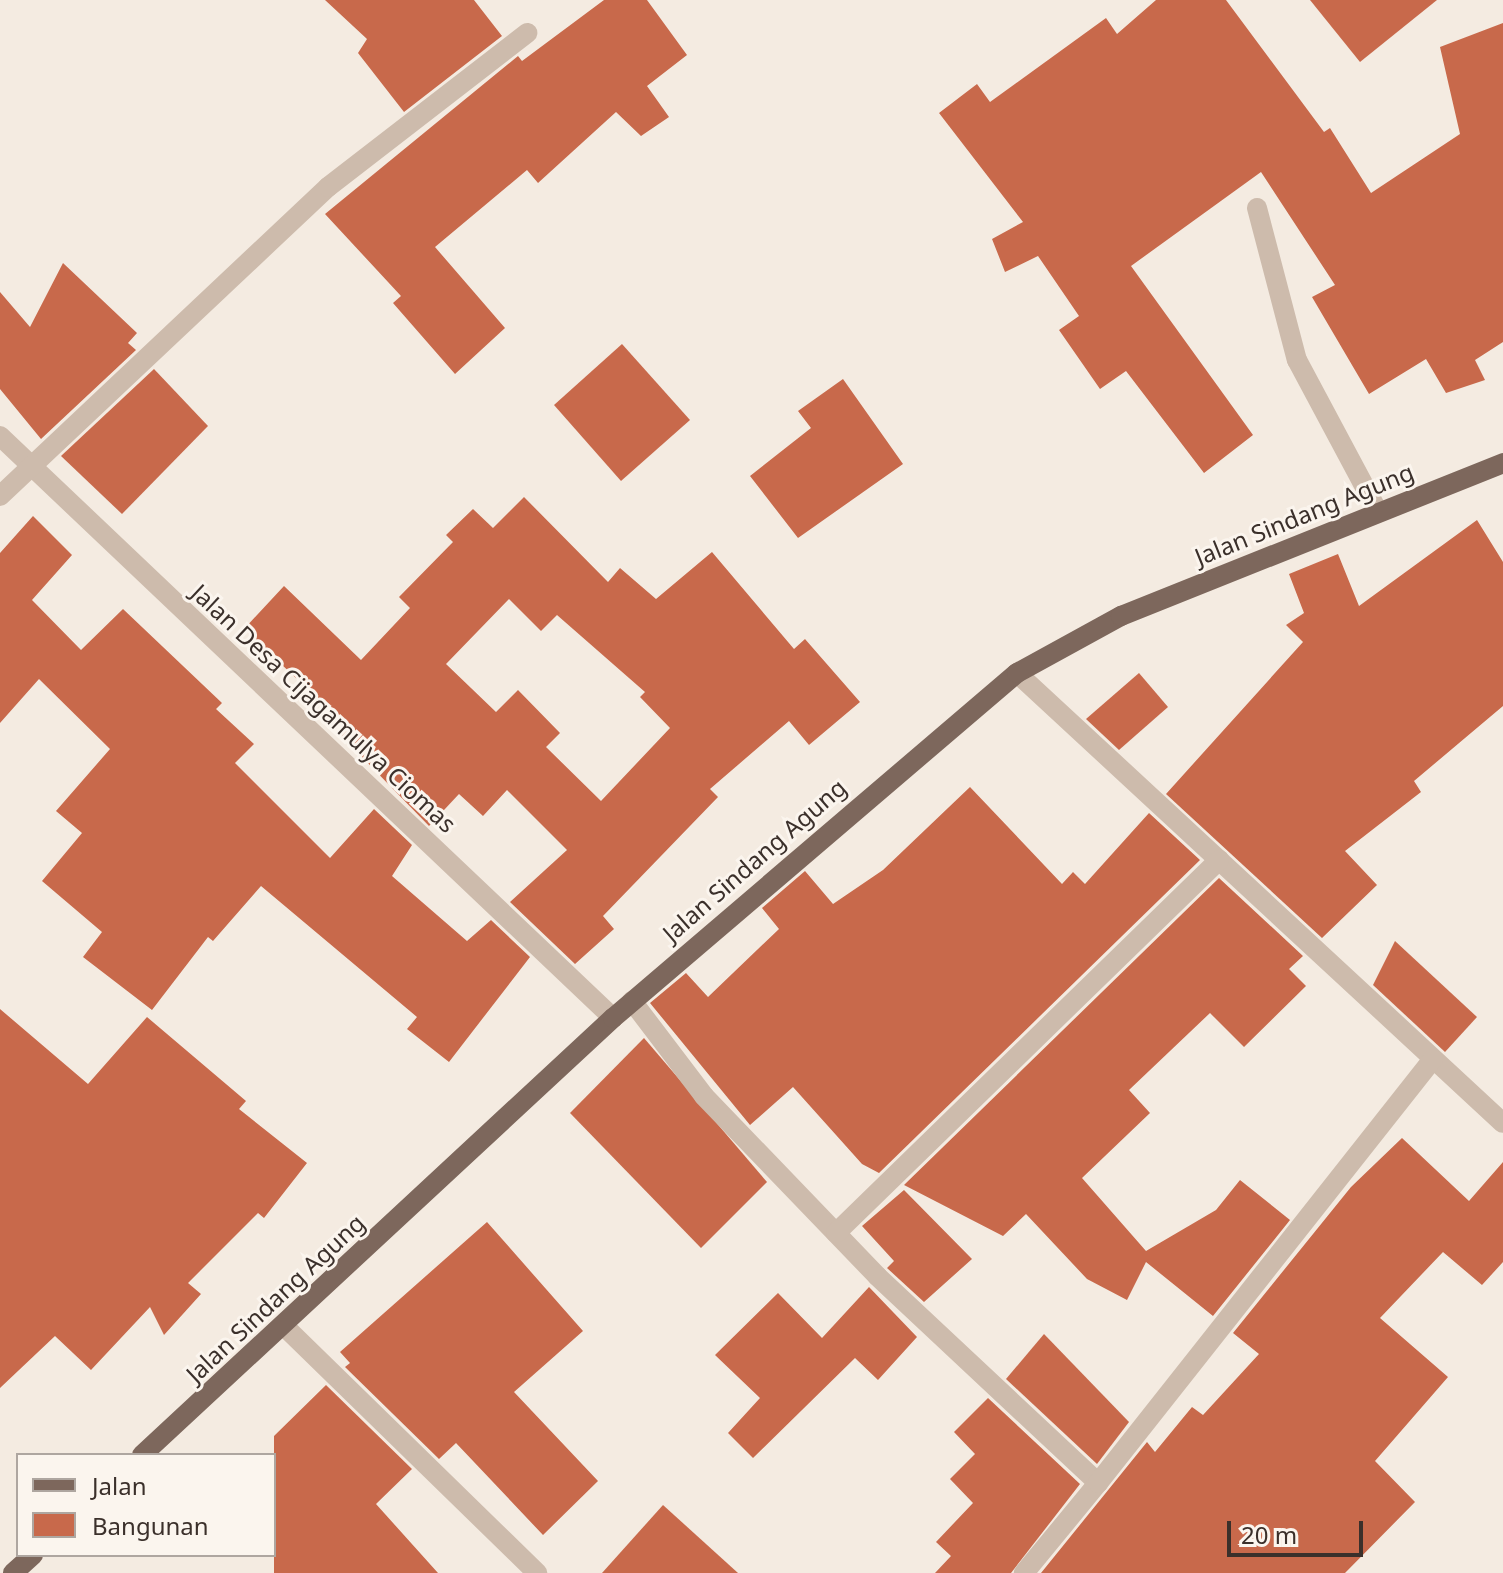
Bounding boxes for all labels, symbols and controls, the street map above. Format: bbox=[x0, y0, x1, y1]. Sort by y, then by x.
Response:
street label: Jalan Sindang Agung bbox=[1190, 457, 1418, 571]
street label: Jalan Desa Cijagamulya Ciomas bbox=[186, 578, 462, 838]
street label: Jalan Sindang Agung bbox=[656, 773, 852, 947]
street label: Jalan Sindang Agung bbox=[180, 1208, 370, 1388]
legend bbox=[16, 1453, 276, 1557]
text: Jalan bbox=[92, 1469, 147, 1502]
scale bar bbox=[1231, 1505, 1367, 1555]
text: Bangunan bbox=[92, 1509, 209, 1542]
text: 20 m bbox=[1241, 1518, 1297, 1551]

